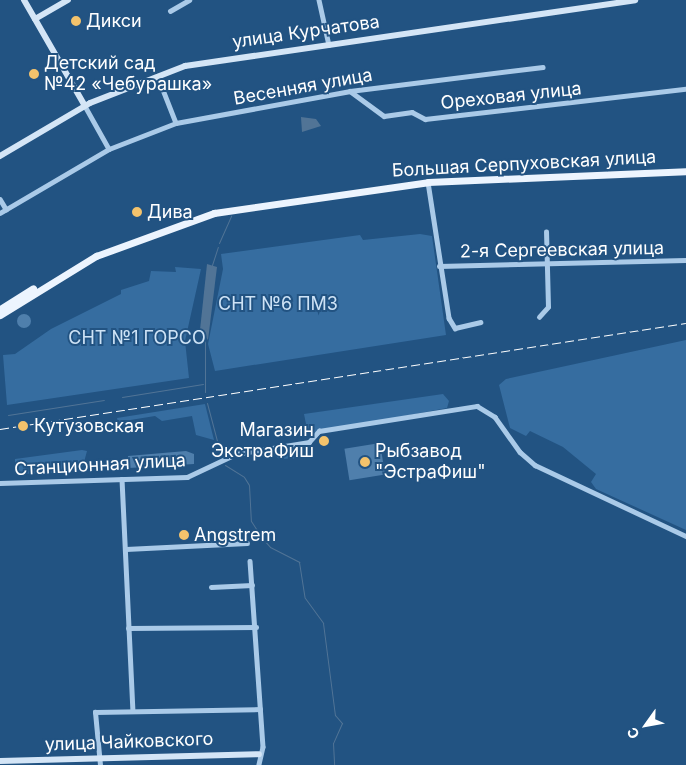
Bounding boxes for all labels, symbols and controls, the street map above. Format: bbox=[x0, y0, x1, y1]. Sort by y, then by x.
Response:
place label: Дикси bbox=[86, 10, 142, 32]
street label: улица Курчатова bbox=[231, 11, 381, 53]
marker: Дикси bbox=[70, 15, 82, 27]
place label: Детский сад №42 «Чебурашка» bbox=[44, 53, 212, 96]
street label: Весенняя улица bbox=[232, 64, 374, 110]
marker: Детский сад №42 «Чебурашка» bbox=[28, 68, 40, 80]
street label: Ореховая улица bbox=[439, 78, 583, 114]
street label: Большая Серпуховская улица bbox=[391, 146, 657, 182]
place label: Дива bbox=[147, 201, 193, 223]
marker: Дива bbox=[131, 206, 143, 218]
street label: 2-я Сергеевская улица bbox=[460, 237, 664, 263]
park label: СНТ №6 ПМЗ bbox=[218, 293, 338, 315]
park label: СНТ №1 ГОРСО bbox=[68, 327, 206, 349]
place label: Кутузовская bbox=[34, 415, 144, 437]
marker: Кутузовская bbox=[16, 419, 30, 433]
place label: Магазин ЭкстраФиш bbox=[211, 420, 314, 462]
marker: Магазин ЭкстраФиш bbox=[318, 435, 330, 447]
place label: Рыбзавод "ЭстраФиш" bbox=[375, 441, 486, 484]
street label: Станционная улица bbox=[14, 450, 186, 480]
marker: Рыбзавод "ЭстраФиш" bbox=[359, 456, 371, 468]
place label: Angstrem bbox=[194, 524, 276, 546]
marker: Angstrem bbox=[178, 529, 190, 541]
north arrow bbox=[621, 700, 671, 750]
text: С bbox=[623, 724, 643, 742]
street label: улица Чайковского bbox=[44, 728, 214, 756]

